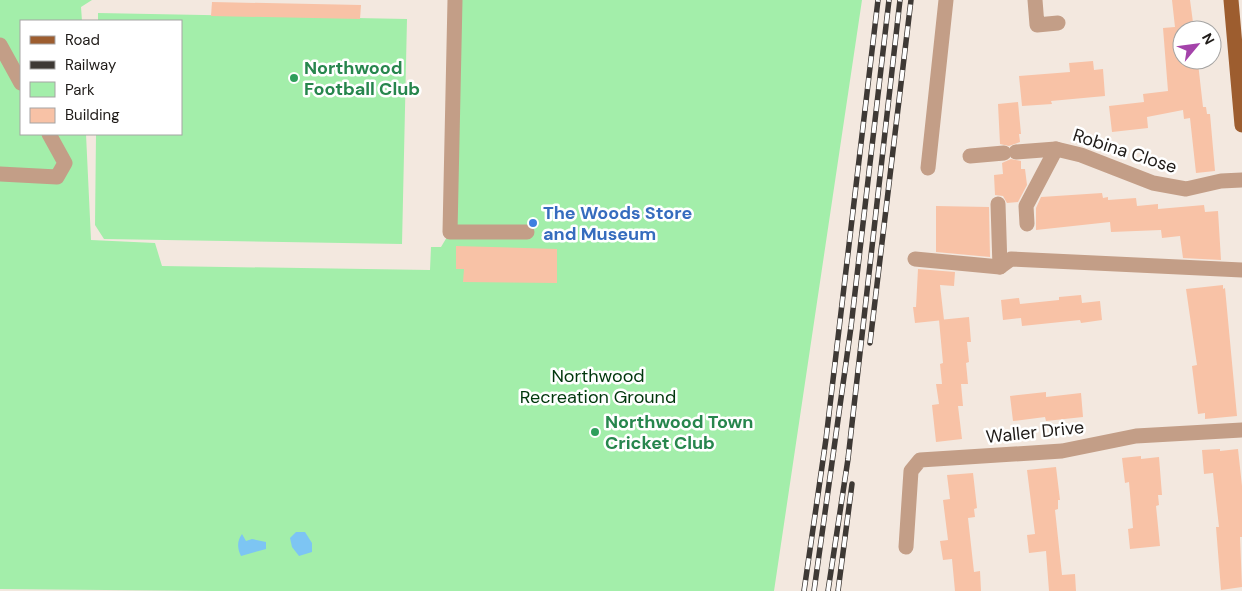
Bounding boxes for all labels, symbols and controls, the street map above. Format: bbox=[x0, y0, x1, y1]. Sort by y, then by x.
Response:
legend bbox=[20, 20, 182, 135]
north arrow bbox=[1172, 20, 1222, 70]
text: Road bbox=[65, 30, 100, 50]
text: N bbox=[1198, 30, 1219, 48]
text: Railway bbox=[65, 55, 117, 75]
place label: Northwood Football Club bbox=[304, 56, 420, 101]
marker: Northwood Football Club bbox=[288, 72, 300, 84]
text: Park bbox=[65, 80, 95, 100]
text: Building bbox=[65, 105, 120, 125]
street label: Robina Close bbox=[1070, 123, 1180, 179]
place label: The Woods Store and Museum bbox=[543, 201, 692, 246]
marker: The Woods Store and Museum bbox=[527, 217, 539, 229]
park label: Northwood Recreation Ground bbox=[520, 364, 676, 409]
place label: Northwood Town Cricket Club bbox=[605, 410, 753, 455]
street label: Waller Drive bbox=[985, 415, 1085, 449]
marker: Northwood Town Cricket Club bbox=[589, 426, 601, 438]

